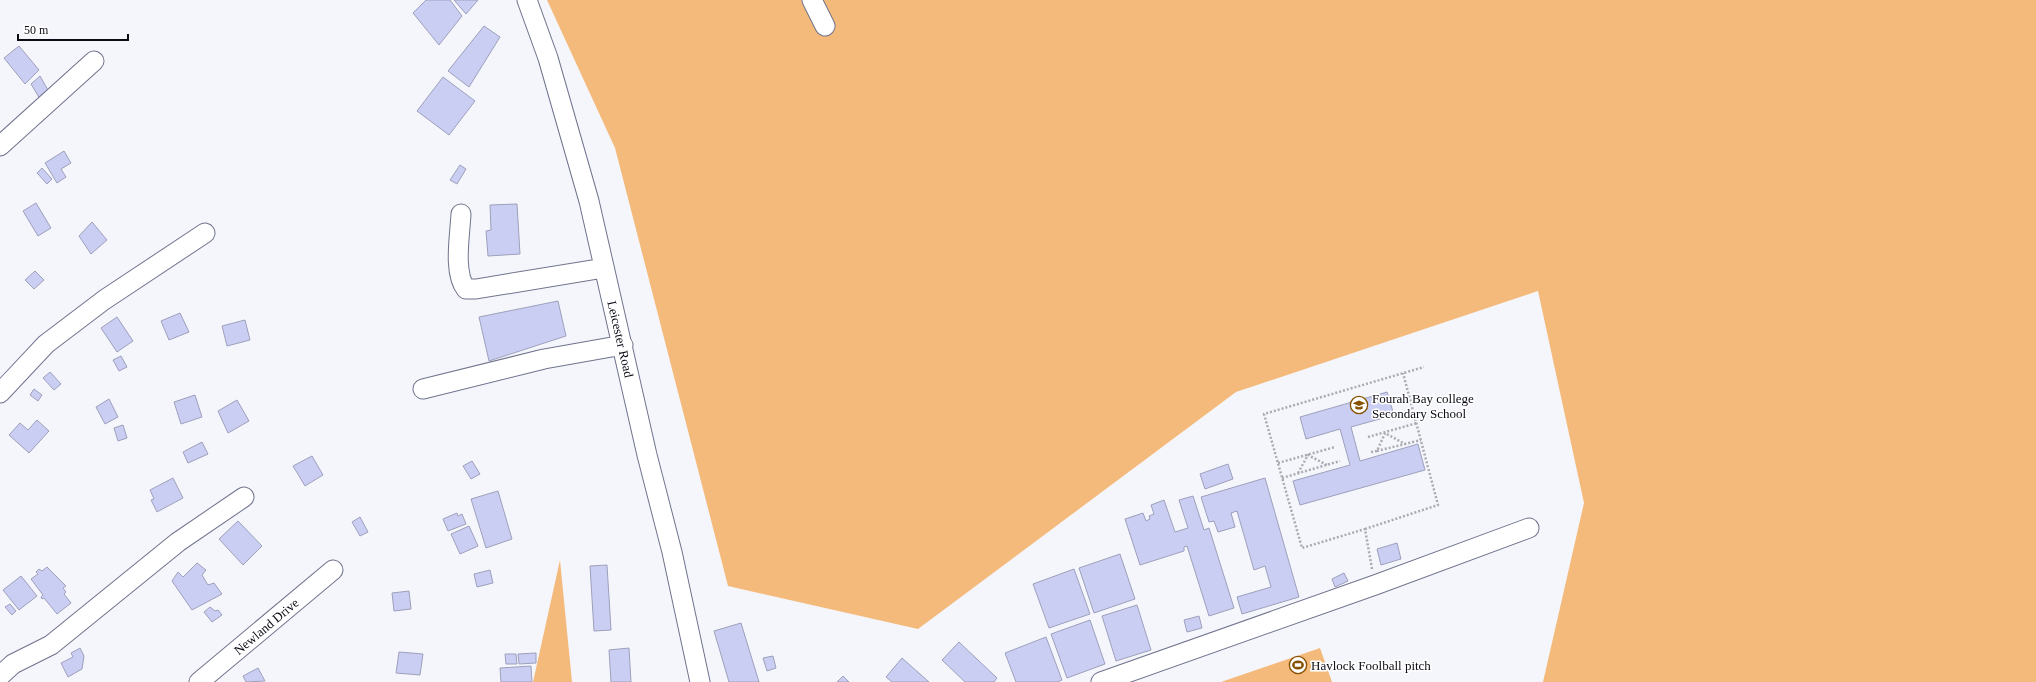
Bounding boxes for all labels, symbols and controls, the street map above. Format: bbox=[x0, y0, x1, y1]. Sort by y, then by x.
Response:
scale bar bbox=[18, 16, 128, 42]
text: 50 m bbox=[24, 23, 49, 37]
street label: Leicester Road bbox=[604, 299, 637, 379]
place label: Fourah Bay college Secondary School bbox=[1372, 391, 1474, 421]
school or university icon: Fourah Bay college Secondary School bbox=[1349, 395, 1369, 415]
street label: Newland Drive bbox=[231, 595, 302, 658]
sports icon: Havlock Foolball pitch bbox=[1288, 655, 1308, 675]
place label: Havlock Foolball pitch bbox=[1311, 658, 1431, 673]

